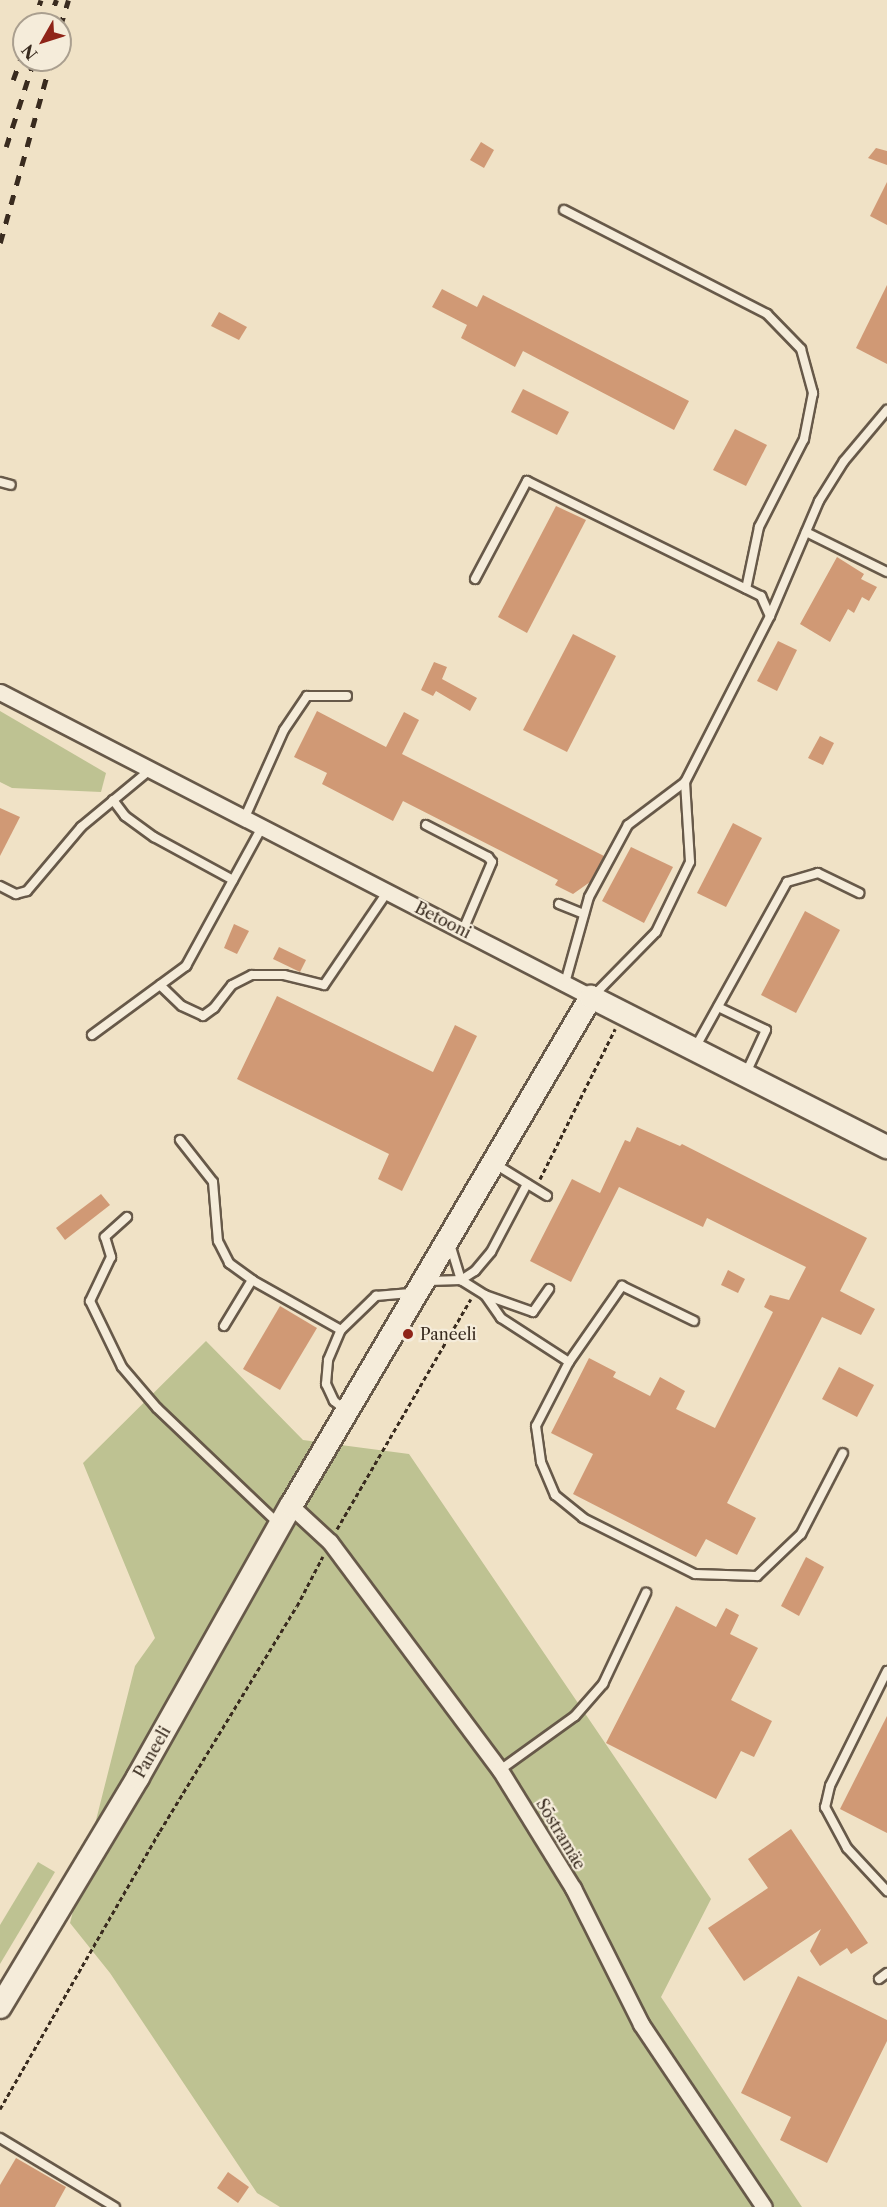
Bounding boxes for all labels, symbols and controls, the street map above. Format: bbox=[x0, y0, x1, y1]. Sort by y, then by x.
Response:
north arrow bbox=[12, 12, 72, 72]
text: N bbox=[17, 40, 42, 64]
street label: Betooni bbox=[412, 898, 474, 942]
place label: Paneeli bbox=[420, 1324, 476, 1344]
marker: Paneeli bbox=[401, 1327, 415, 1341]
street label: Paneeli bbox=[130, 1723, 174, 1781]
street label: Sõstramäe bbox=[532, 1795, 590, 1873]

